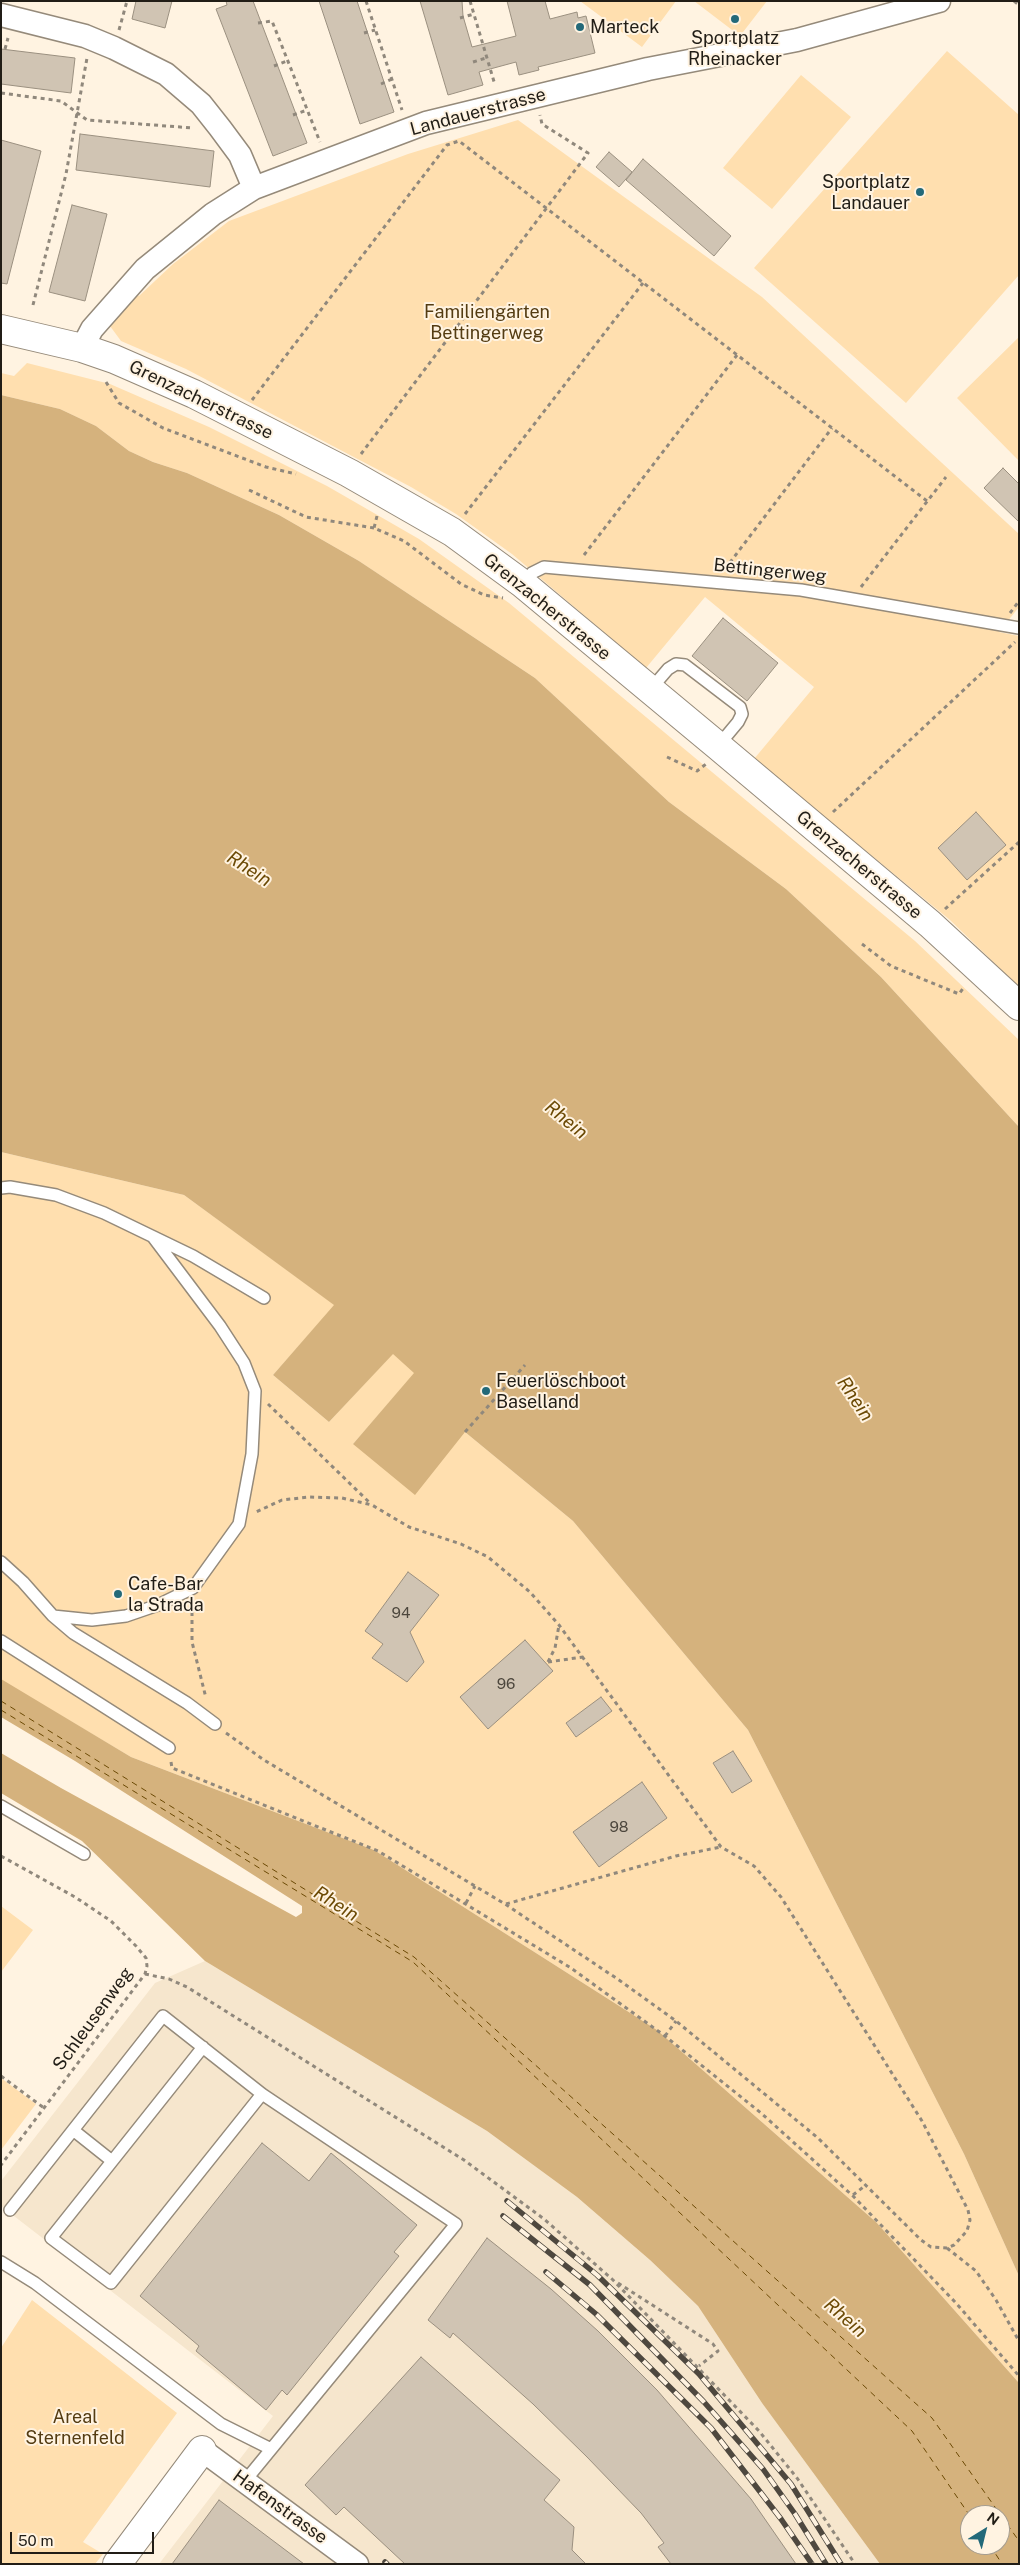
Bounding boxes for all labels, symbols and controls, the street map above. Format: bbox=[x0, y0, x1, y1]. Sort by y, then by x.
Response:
marker: Sportplatz Rheinacker bbox=[729, 13, 741, 25]
place label: Marteck bbox=[590, 16, 659, 38]
marker: Marteck bbox=[574, 21, 586, 33]
place label: Sportplatz Rheinacker bbox=[688, 27, 782, 70]
street label: Landauerstrasse bbox=[408, 84, 548, 140]
place label: Sportplatz Landauer bbox=[822, 171, 910, 213]
marker: Sportplatz Landauer bbox=[914, 186, 926, 198]
park label: Familiengärten Bettingerweg bbox=[424, 301, 550, 344]
street label: Grenzacherstrasse bbox=[126, 356, 276, 444]
street label: Grenzacherstrasse bbox=[479, 549, 615, 665]
street label: Bettingerweg bbox=[712, 554, 828, 588]
street label: Grenzacherstrasse bbox=[792, 806, 926, 924]
water label: Rhein bbox=[222, 846, 276, 892]
water label: Rhein bbox=[540, 1096, 592, 1144]
place label: Feuerlöschboot Baselland bbox=[496, 1370, 626, 1412]
water label: Rhein bbox=[832, 1372, 878, 1426]
marker: Feuerlöschboot Baselland bbox=[480, 1385, 492, 1397]
place label: Cafe-Bar la Strada bbox=[128, 1573, 204, 1616]
marker: Cafe-Bar la Strada bbox=[112, 1588, 124, 1600]
house number: 94 bbox=[392, 1604, 410, 1622]
house number: 96 bbox=[497, 1675, 515, 1693]
house number: 98 bbox=[610, 1818, 628, 1836]
water label: Rhein bbox=[309, 1881, 363, 1927]
street label: Schleusenweg bbox=[48, 1963, 138, 2075]
water label: Rhein bbox=[819, 2293, 871, 2343]
park label: Areal Sternenfeld bbox=[25, 2406, 125, 2448]
street label: Hafenstrasse bbox=[228, 2465, 332, 2549]
north arrow bbox=[960, 2505, 1010, 2555]
text: N bbox=[984, 2509, 1002, 2528]
scale bar bbox=[12, 2522, 156, 2554]
text: 50 m bbox=[18, 2532, 53, 2549]

